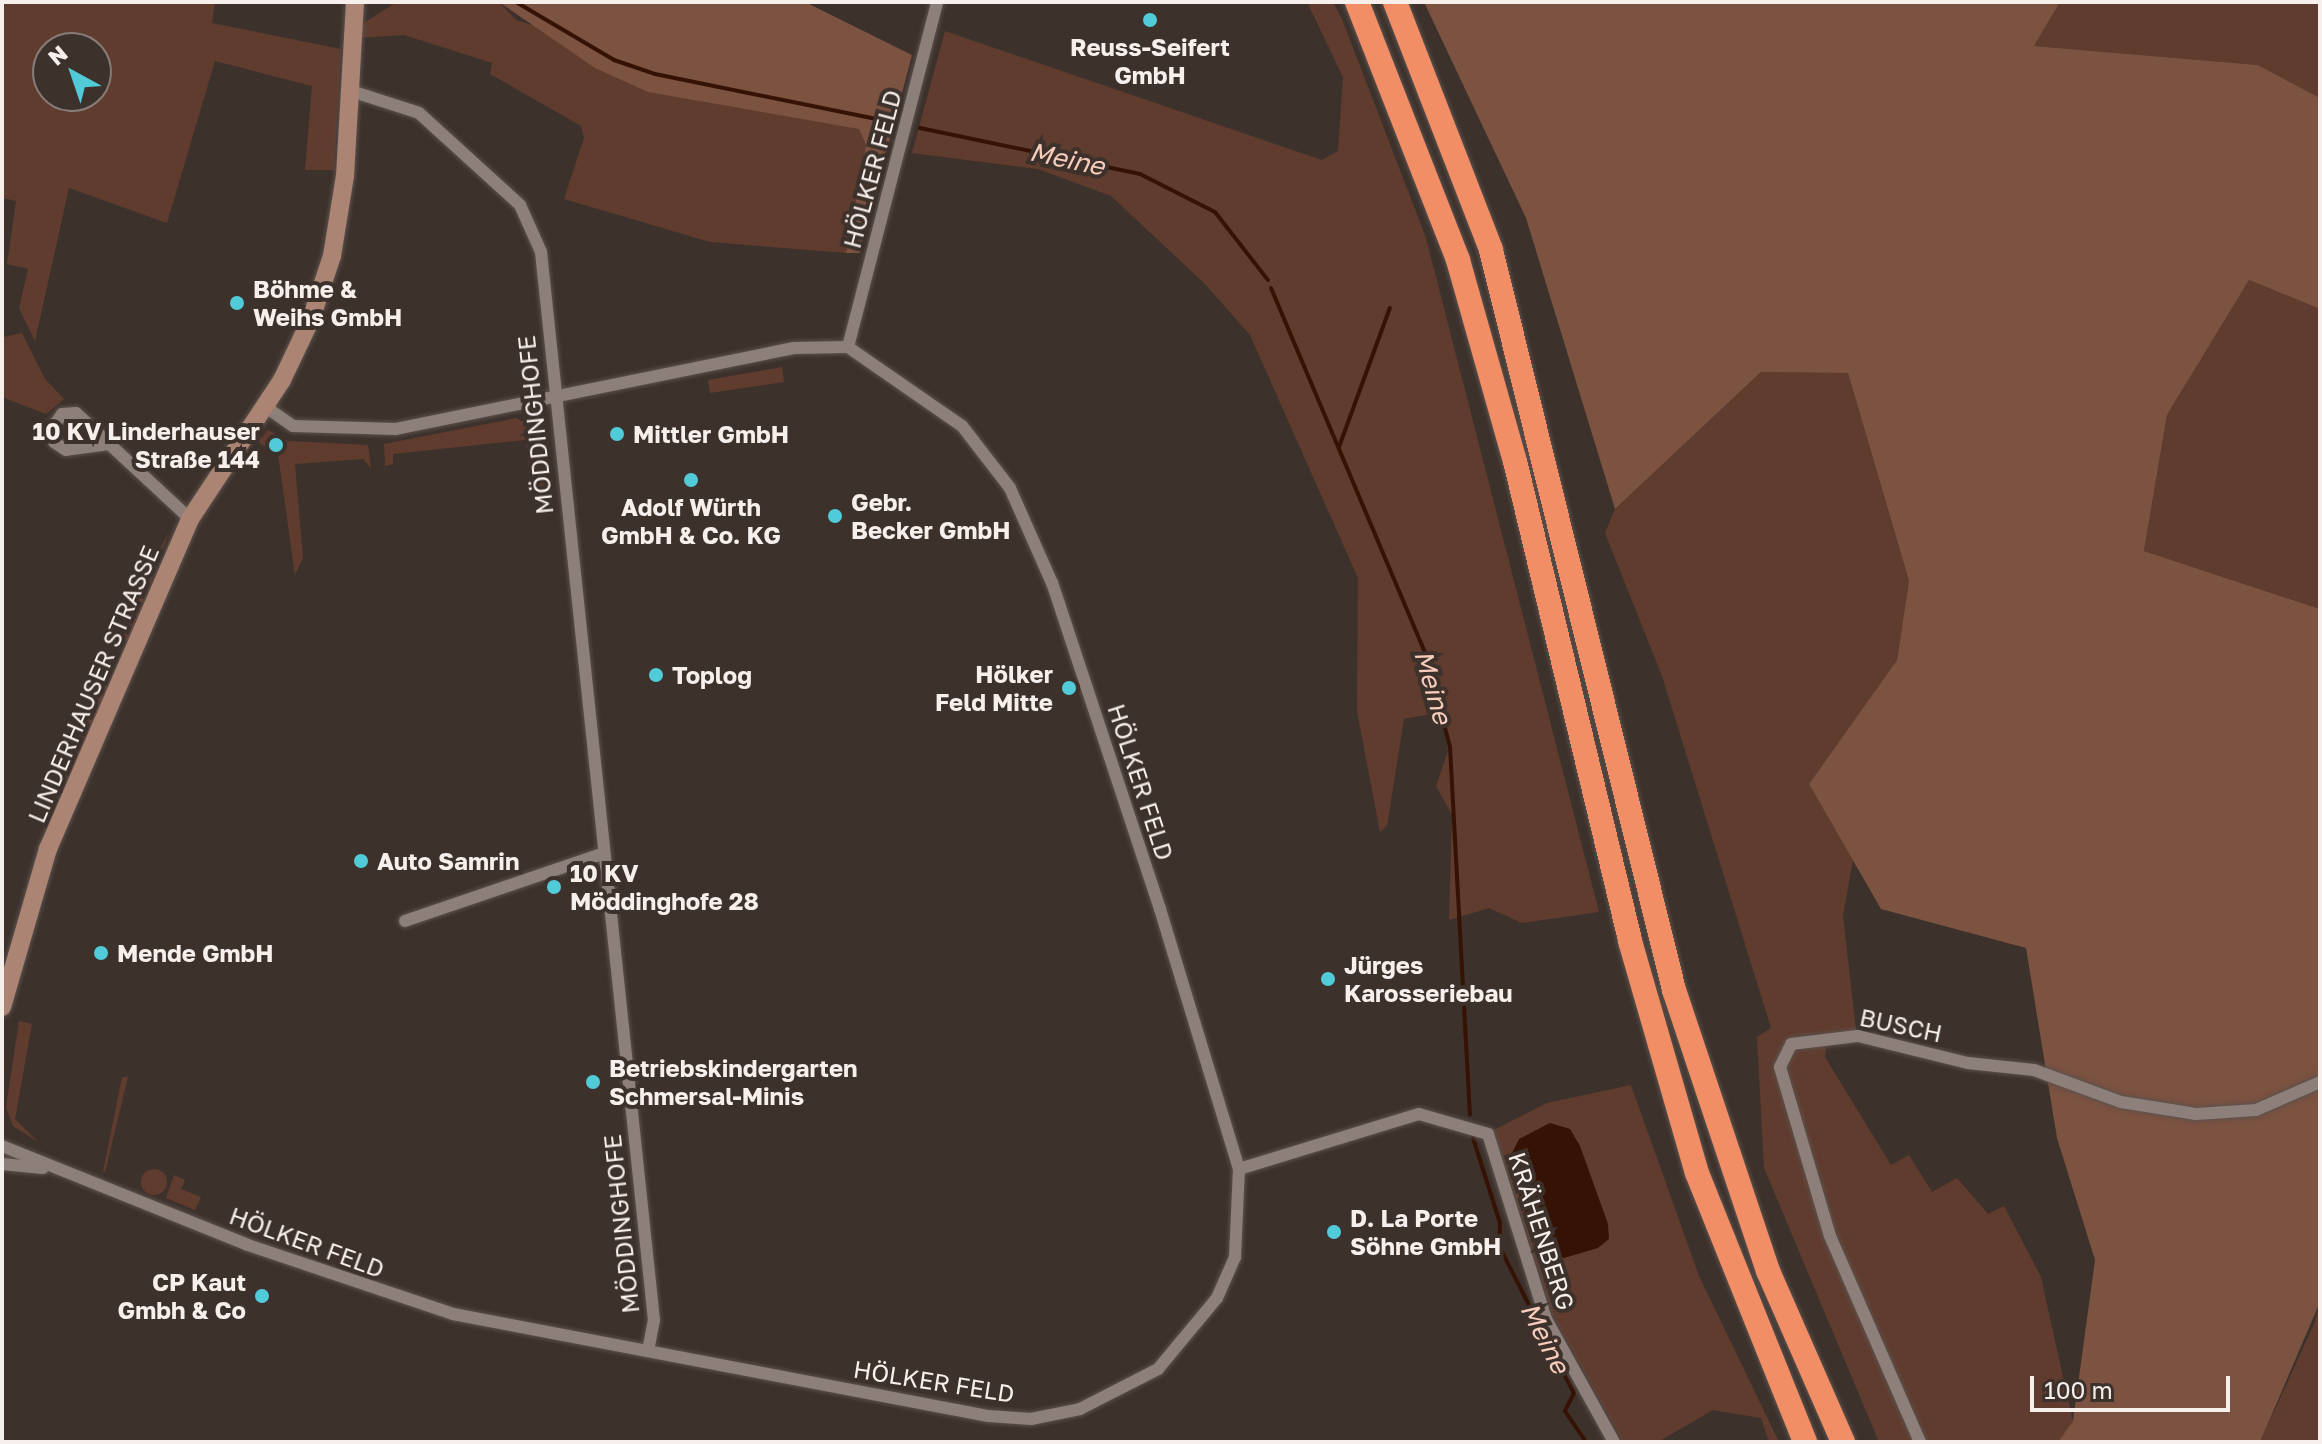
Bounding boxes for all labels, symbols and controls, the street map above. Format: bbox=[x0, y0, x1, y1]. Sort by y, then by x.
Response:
marker: Reuss-Seifert GmbH bbox=[1141, 11, 1159, 29]
north arrow bbox=[32, 32, 112, 112]
place label: Reuss-Seifert GmbH bbox=[1070, 33, 1230, 89]
text: N bbox=[42, 39, 73, 70]
street label: HÖLKER FELD bbox=[837, 87, 907, 251]
water label: Meine bbox=[1027, 136, 1107, 182]
place label: Böhme & Weihs GmbH bbox=[253, 275, 402, 331]
marker: Böhme & Weihs GmbH bbox=[228, 294, 246, 312]
street label: MÖDDINGHOFE bbox=[511, 334, 559, 516]
place label: 10 KV Linderhauser Straße 144 bbox=[33, 417, 260, 473]
place label: Mittler GmbH bbox=[633, 420, 789, 448]
marker: Mittler GmbH bbox=[608, 425, 626, 443]
marker: 10 KV Linderhauser Straße 144 bbox=[267, 436, 285, 454]
marker: Adolf Würth GmbH & Co. KG bbox=[682, 471, 700, 489]
place label: Gebr. Becker GmbH bbox=[851, 488, 1010, 544]
place label: Adolf Würth GmbH & Co. KG bbox=[601, 493, 781, 549]
marker: Gebr. Becker GmbH bbox=[826, 507, 844, 525]
street label: LINDERHAUSER STRASSE bbox=[21, 541, 165, 827]
water label: Meine bbox=[1408, 646, 1458, 728]
place label: Hölker Feld Mitte bbox=[935, 660, 1053, 716]
place label: Toplog bbox=[672, 661, 752, 689]
marker: Toplog bbox=[647, 666, 665, 684]
marker: Hölker Feld Mitte bbox=[1060, 679, 1078, 697]
street label: HÖLKER FELD bbox=[1102, 700, 1180, 864]
place label: Auto Samrin bbox=[377, 847, 519, 875]
marker: Auto Samrin bbox=[352, 852, 370, 870]
place label: 10 KV Möddinghofe 28 bbox=[570, 859, 759, 915]
marker: 10 KV Möddinghofe 28 bbox=[545, 878, 563, 896]
place label: Mende GmbH bbox=[117, 939, 274, 967]
marker: Mende GmbH bbox=[92, 944, 110, 962]
place label: Jürges Karosseriebau bbox=[1344, 951, 1513, 1007]
marker: Jürges Karosseriebau bbox=[1319, 970, 1337, 988]
street label: BUSCH bbox=[1857, 1002, 1945, 1048]
place label: Betriebskindergarten Schmersal-Minis bbox=[609, 1054, 858, 1110]
marker: Betriebskindergarten Schmersal-Minis bbox=[584, 1073, 602, 1091]
street label: MÖDDINGHOFE bbox=[597, 1133, 645, 1315]
street label: KRÄHENBERG bbox=[1503, 1149, 1581, 1313]
street label: HÖLKER FELD bbox=[226, 1201, 388, 1283]
place label: D. La Porte Söhne GmbH bbox=[1350, 1204, 1501, 1260]
marker: D. La Porte Söhne GmbH bbox=[1325, 1223, 1343, 1241]
place label: CP Kaut Gmbh & Co bbox=[118, 1268, 246, 1324]
marker: CP Kaut Gmbh & Co bbox=[253, 1287, 271, 1305]
water label: Meine bbox=[1514, 1297, 1576, 1379]
street label: HÖLKER FELD bbox=[851, 1354, 1017, 1408]
scale bar bbox=[2034, 1360, 2234, 1410]
text: 100 m bbox=[2044, 1375, 2113, 1404]

